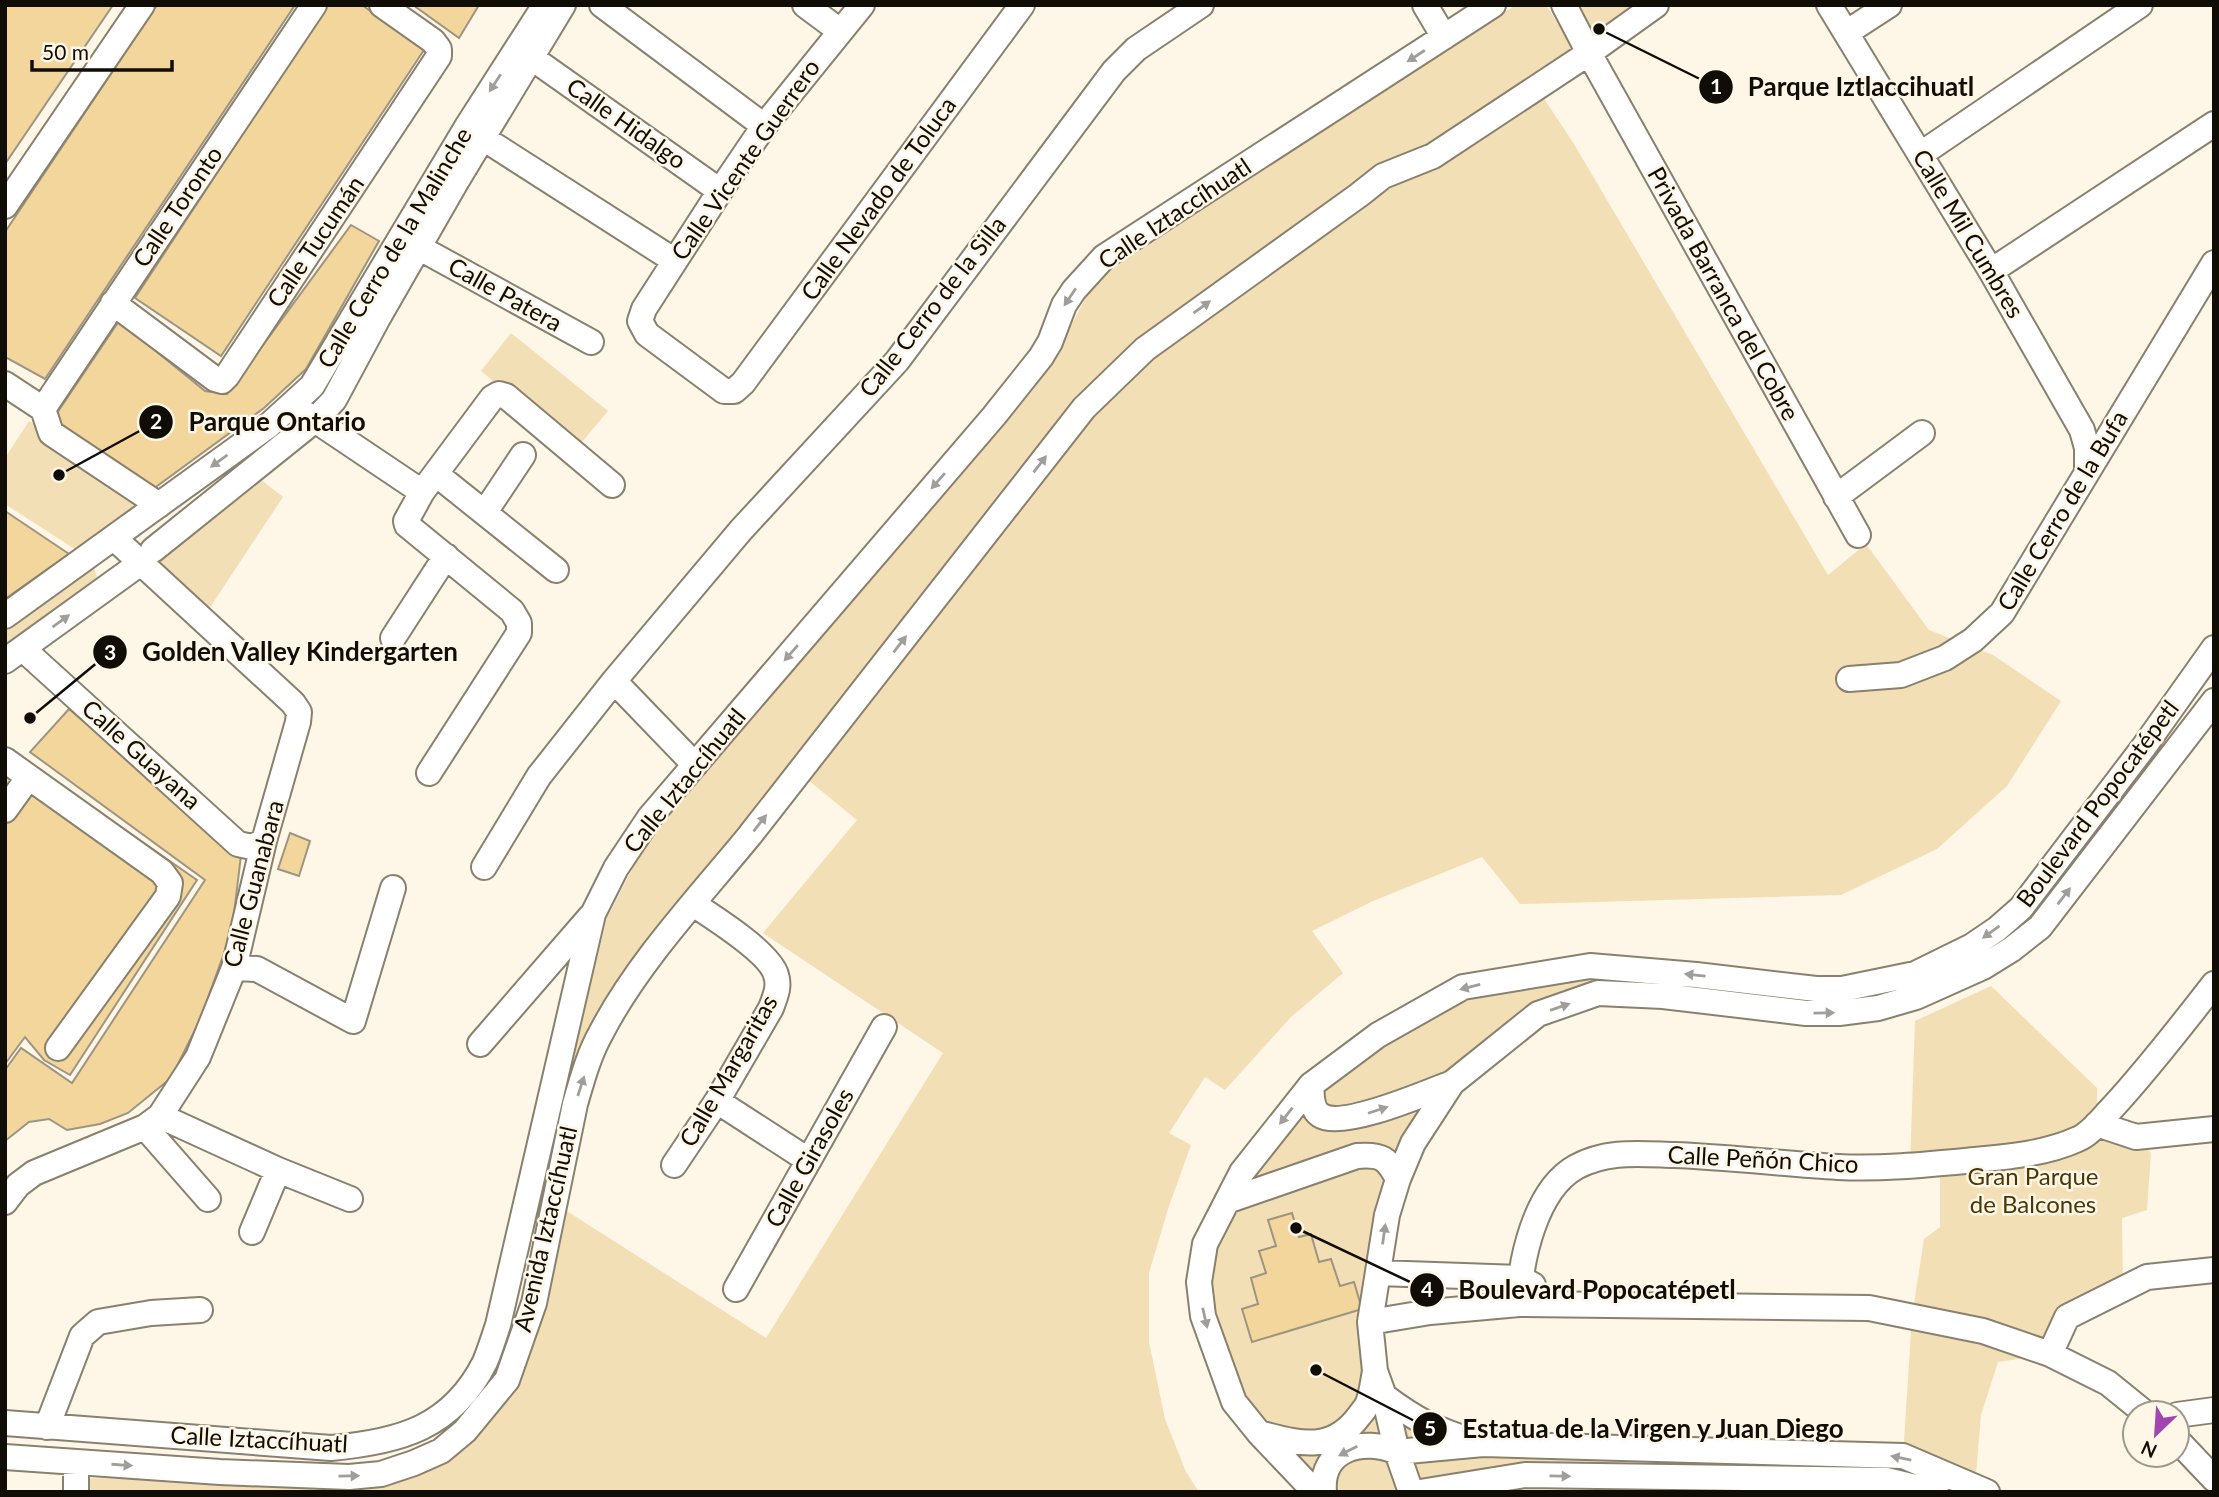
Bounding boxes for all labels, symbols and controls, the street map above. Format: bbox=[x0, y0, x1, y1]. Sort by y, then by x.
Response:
scale bar bbox=[32, 28, 172, 72]
text: 50 m bbox=[42, 39, 89, 64]
one-way arrow bbox=[1406, 49, 1425, 62]
street label: Calle Vicente Guerrero bbox=[664, 53, 825, 265]
callout: Parque Iztlaccihuatl bbox=[1698, 63, 1988, 110]
text: Parque Iztlaccihuatl bbox=[1748, 70, 1974, 102]
street label: Calle Hidalgo bbox=[562, 71, 692, 174]
text: 1 bbox=[1710, 73, 1722, 98]
one-way arrow bbox=[488, 74, 501, 93]
street label: Calle Nevado de Toluca bbox=[794, 91, 961, 306]
street label: Calle Cerro de la Malinche bbox=[310, 122, 477, 373]
street label: Calle Toronto bbox=[126, 140, 228, 272]
street label: Calle Mil Cumbres bbox=[1908, 144, 2031, 323]
street label: Calle Iztaccíhuatl bbox=[1092, 151, 1256, 274]
street label: Privada Barranca del Cobre bbox=[1642, 161, 1806, 425]
street label: Calle Tucumán bbox=[260, 170, 369, 312]
street label: Calle Cerro de la Silla bbox=[852, 210, 1011, 402]
street label: Calle Patera bbox=[444, 251, 568, 337]
one-way arrow bbox=[1063, 288, 1077, 306]
one-way arrow bbox=[1193, 300, 1211, 314]
callout: Parque Ontario bbox=[139, 398, 379, 445]
text: Parque Ontario bbox=[188, 405, 366, 437]
street label: Calle Cerro de la Bufa bbox=[1991, 405, 2133, 616]
text: 2 bbox=[150, 408, 162, 433]
one-way arrow bbox=[210, 454, 228, 468]
one-way arrow bbox=[1032, 456, 1047, 474]
one-way arrow bbox=[931, 472, 946, 489]
one-way arrow bbox=[52, 615, 70, 629]
callout: Golden Valley Kindergarten bbox=[92, 629, 473, 676]
text: Golden Valley Kindergarten bbox=[142, 635, 458, 667]
one-way arrow bbox=[892, 635, 907, 653]
text: 3 bbox=[104, 639, 116, 664]
one-way arrow bbox=[783, 644, 798, 662]
street label: Calle Guayana bbox=[77, 693, 207, 815]
street label: Boulevard Popocatépetl bbox=[2010, 694, 2184, 912]
street label: Calle Iztaccíhuatl bbox=[617, 702, 751, 858]
street label: Calle Guanabara bbox=[216, 797, 289, 970]
one-way arrow bbox=[752, 814, 766, 832]
one-way arrow bbox=[2056, 887, 2070, 905]
one-way arrow bbox=[1982, 925, 2001, 939]
one-way arrow bbox=[1684, 969, 1706, 980]
one-way arrow bbox=[1459, 982, 1481, 993]
street label: Calle Margaritas bbox=[673, 989, 783, 1151]
one-way arrow bbox=[1550, 1001, 1571, 1012]
one-way arrow bbox=[1813, 1007, 1835, 1019]
one-way arrow bbox=[576, 1075, 586, 1096]
street label: Calle Girasoles bbox=[759, 1083, 859, 1232]
one-way arrow bbox=[1368, 1104, 1389, 1114]
one-way arrow bbox=[1280, 1107, 1294, 1125]
street label: Avenida Iztaccíhuatl bbox=[507, 1123, 582, 1334]
street label: Calle Peñón Chico bbox=[1667, 1139, 1859, 1178]
park label: Gran Parque de Balcones bbox=[1967, 1161, 2099, 1218]
one-way arrow bbox=[1379, 1223, 1390, 1245]
callout: Boulevard Popocatépetl bbox=[1409, 1266, 1750, 1313]
text: Boulevard Popocatépetl bbox=[1458, 1273, 1736, 1305]
text: 4 bbox=[1421, 1276, 1433, 1301]
one-way arrow bbox=[1199, 1307, 1210, 1329]
north arrow bbox=[2121, 1399, 2191, 1469]
callout: Estatua de la Virgen y Juan Diego bbox=[1412, 1405, 1860, 1452]
text: Estatua de la Virgen y Juan Diego bbox=[1462, 1412, 1844, 1444]
text: 5 bbox=[1424, 1415, 1436, 1440]
street label: Calle Iztaccíhuatl bbox=[170, 1419, 349, 1458]
text: N bbox=[2137, 1436, 2160, 1463]
one-way arrow bbox=[1338, 1445, 1358, 1456]
one-way arrow bbox=[1890, 1452, 1912, 1463]
one-way arrow bbox=[111, 1460, 133, 1471]
one-way arrow bbox=[1549, 1470, 1571, 1481]
one-way arrow bbox=[339, 1471, 361, 1482]

